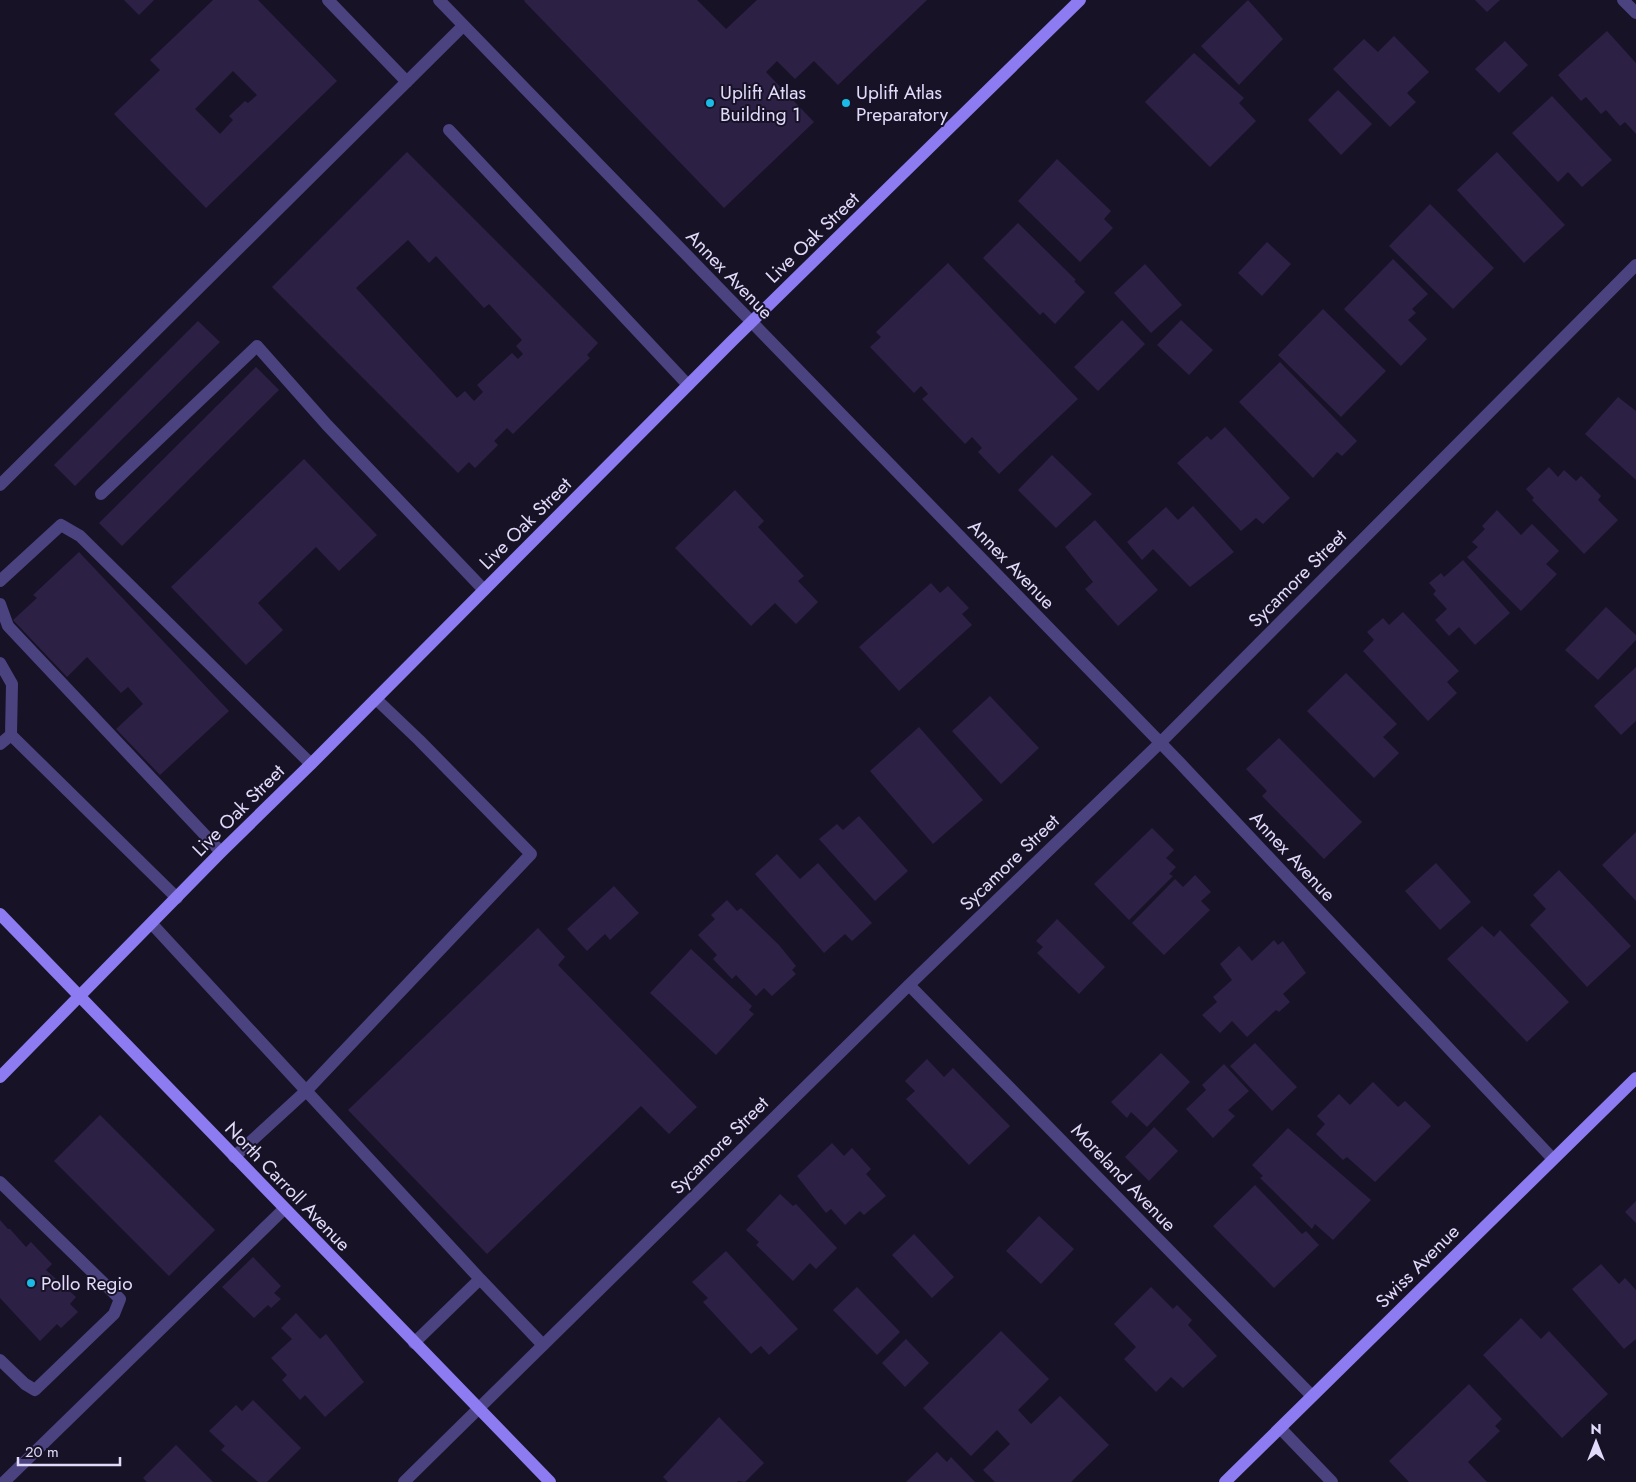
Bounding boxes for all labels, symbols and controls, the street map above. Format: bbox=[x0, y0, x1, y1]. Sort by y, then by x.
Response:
place label: Uplift Atlas Building 1 bbox=[720, 79, 806, 128]
place label: Uplift Atlas Preparatory bbox=[856, 79, 949, 128]
marker: Uplift Atlas Building 1 bbox=[704, 97, 716, 109]
marker: Uplift Atlas Preparatory bbox=[840, 97, 852, 109]
street label: Live Oak Street bbox=[760, 185, 865, 289]
street label: Annex Avenue bbox=[680, 224, 779, 325]
street label: Live Oak Street bbox=[473, 471, 578, 576]
street label: Annex Avenue bbox=[962, 514, 1061, 615]
street label: Sycamore Street bbox=[1242, 523, 1353, 633]
street label: Live Oak Street bbox=[186, 758, 291, 863]
street label: Annex Avenue bbox=[1244, 805, 1342, 908]
street label: Sycamore Street bbox=[954, 808, 1065, 917]
street label: Sycamore Street bbox=[664, 1090, 775, 1200]
street label: North Carroll Avenue bbox=[219, 1116, 357, 1257]
street label: Moreland Avenue bbox=[1065, 1117, 1182, 1238]
street label: Swiss Avenue bbox=[1369, 1218, 1465, 1314]
place label: Pollo Regio bbox=[41, 1270, 133, 1297]
marker: Pollo Regio bbox=[25, 1277, 37, 1289]
north arrow bbox=[1571, 1417, 1621, 1467]
text: N bbox=[1590, 1419, 1602, 1439]
scale bar bbox=[18, 1434, 120, 1466]
text: 20 m bbox=[25, 1441, 59, 1463]

